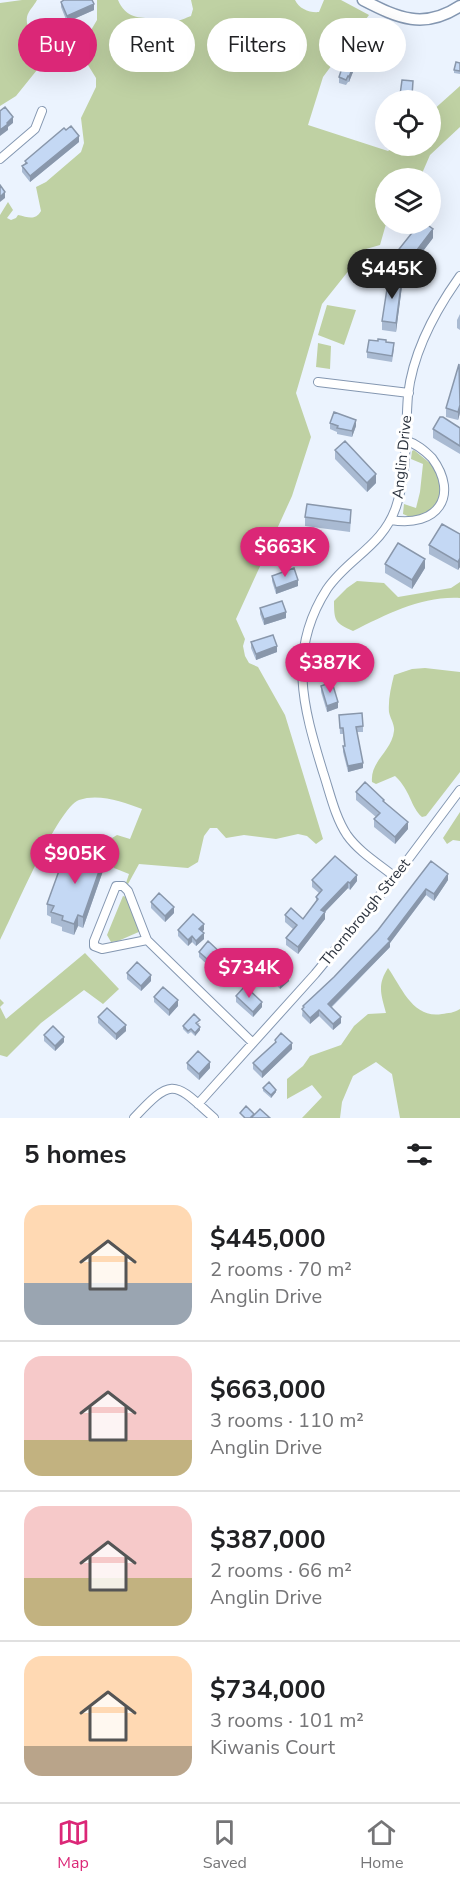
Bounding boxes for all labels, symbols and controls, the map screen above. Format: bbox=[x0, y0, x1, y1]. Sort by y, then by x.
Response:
chip: Buy bbox=[18, 18, 97, 72]
chip: Rent bbox=[109, 18, 195, 72]
chip: Filters bbox=[207, 18, 307, 72]
chip: New bbox=[319, 18, 406, 72]
map controls bbox=[375, 90, 441, 234]
button: locate bbox=[375, 90, 441, 156]
button: layers bbox=[375, 168, 441, 234]
pin: $445K bbox=[350, 249, 434, 300]
text: $445K bbox=[361, 255, 423, 282]
street label: Anglin Drive bbox=[388, 414, 416, 500]
pin: $663K bbox=[243, 527, 327, 578]
text: $663K bbox=[254, 533, 316, 560]
pin: $387K bbox=[288, 643, 372, 694]
text: $387K bbox=[299, 649, 361, 676]
pin: $905K bbox=[33, 834, 117, 885]
text: $905K bbox=[44, 840, 106, 867]
street label: Thornbrough Street bbox=[315, 854, 415, 970]
pin: $734K bbox=[207, 948, 291, 999]
text: $734K bbox=[218, 954, 280, 981]
text: 5 homes bbox=[24, 1137, 126, 1172]
icon: filters bbox=[403, 1138, 436, 1171]
text: $445,000 bbox=[210, 1221, 326, 1256]
icon: home bbox=[72, 1229, 144, 1301]
text: 2 rooms · 70 m² bbox=[210, 1256, 352, 1283]
text: Anglin Drive bbox=[210, 1283, 322, 1310]
text: $663,000 bbox=[210, 1372, 326, 1407]
icon: home bbox=[72, 1380, 144, 1452]
text: 3 rooms · 110 m² bbox=[210, 1407, 364, 1434]
text: Anglin Drive bbox=[210, 1434, 322, 1461]
text: $387,000 bbox=[210, 1522, 326, 1557]
icon: home bbox=[72, 1530, 144, 1602]
text: 2 rooms · 66 m² bbox=[210, 1557, 352, 1584]
text: Anglin Drive bbox=[210, 1584, 322, 1611]
text: $734,000 bbox=[210, 1672, 326, 1707]
icon: home bbox=[72, 1680, 144, 1752]
text: 3 rooms · 101 m² bbox=[210, 1707, 364, 1734]
text: Kiwanis Court bbox=[210, 1734, 335, 1761]
tab: Map bbox=[57, 1816, 90, 1874]
tab: Saved bbox=[203, 1816, 247, 1874]
tab: Home bbox=[360, 1816, 403, 1874]

